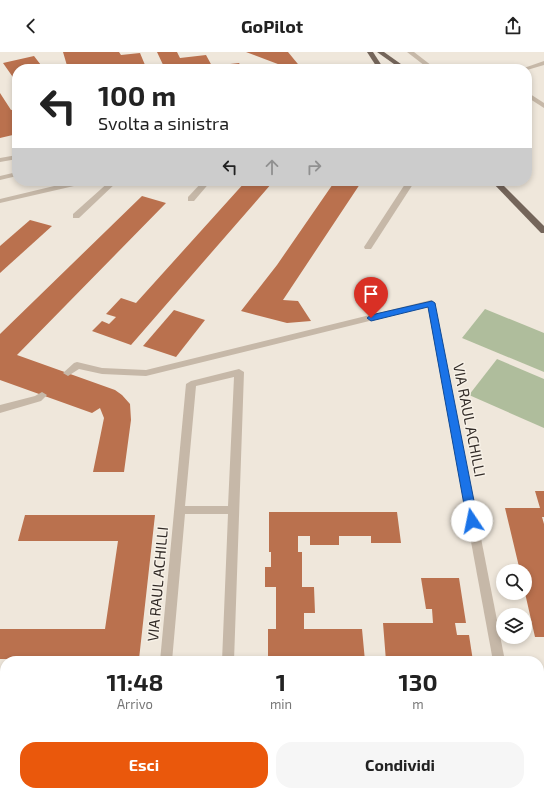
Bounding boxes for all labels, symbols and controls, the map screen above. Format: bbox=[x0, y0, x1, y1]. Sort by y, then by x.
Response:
icon: back bbox=[20, 15, 42, 37]
text: GoPilot bbox=[241, 15, 303, 37]
icon: share bbox=[502, 15, 524, 37]
text: 100 m bbox=[98, 78, 176, 112]
icon: left bbox=[32, 80, 84, 132]
text: Svolta a sinistra bbox=[98, 112, 229, 134]
icon: left bbox=[219, 156, 241, 178]
icon: ahead bbox=[261, 156, 283, 178]
icon: right bbox=[303, 156, 325, 178]
pin bbox=[354, 277, 388, 318]
icon: arrive bbox=[360, 283, 382, 305]
street label: VIA RAUL ACHILLI bbox=[450, 362, 490, 478]
position arrow bbox=[451, 500, 493, 542]
street label: VIA RAUL ACHILLI bbox=[143, 526, 171, 642]
map controls bbox=[496, 564, 532, 644]
button: search bbox=[496, 564, 532, 600]
button: layers bbox=[496, 608, 532, 644]
text: 11:48 bbox=[106, 667, 164, 696]
text: 1 bbox=[276, 667, 286, 696]
text: 130 bbox=[398, 667, 438, 696]
text: Arrivo bbox=[117, 696, 153, 712]
text: min bbox=[270, 696, 292, 712]
text: m bbox=[412, 696, 424, 712]
button: Esci bbox=[20, 742, 268, 788]
button: Condividi bbox=[276, 742, 524, 788]

